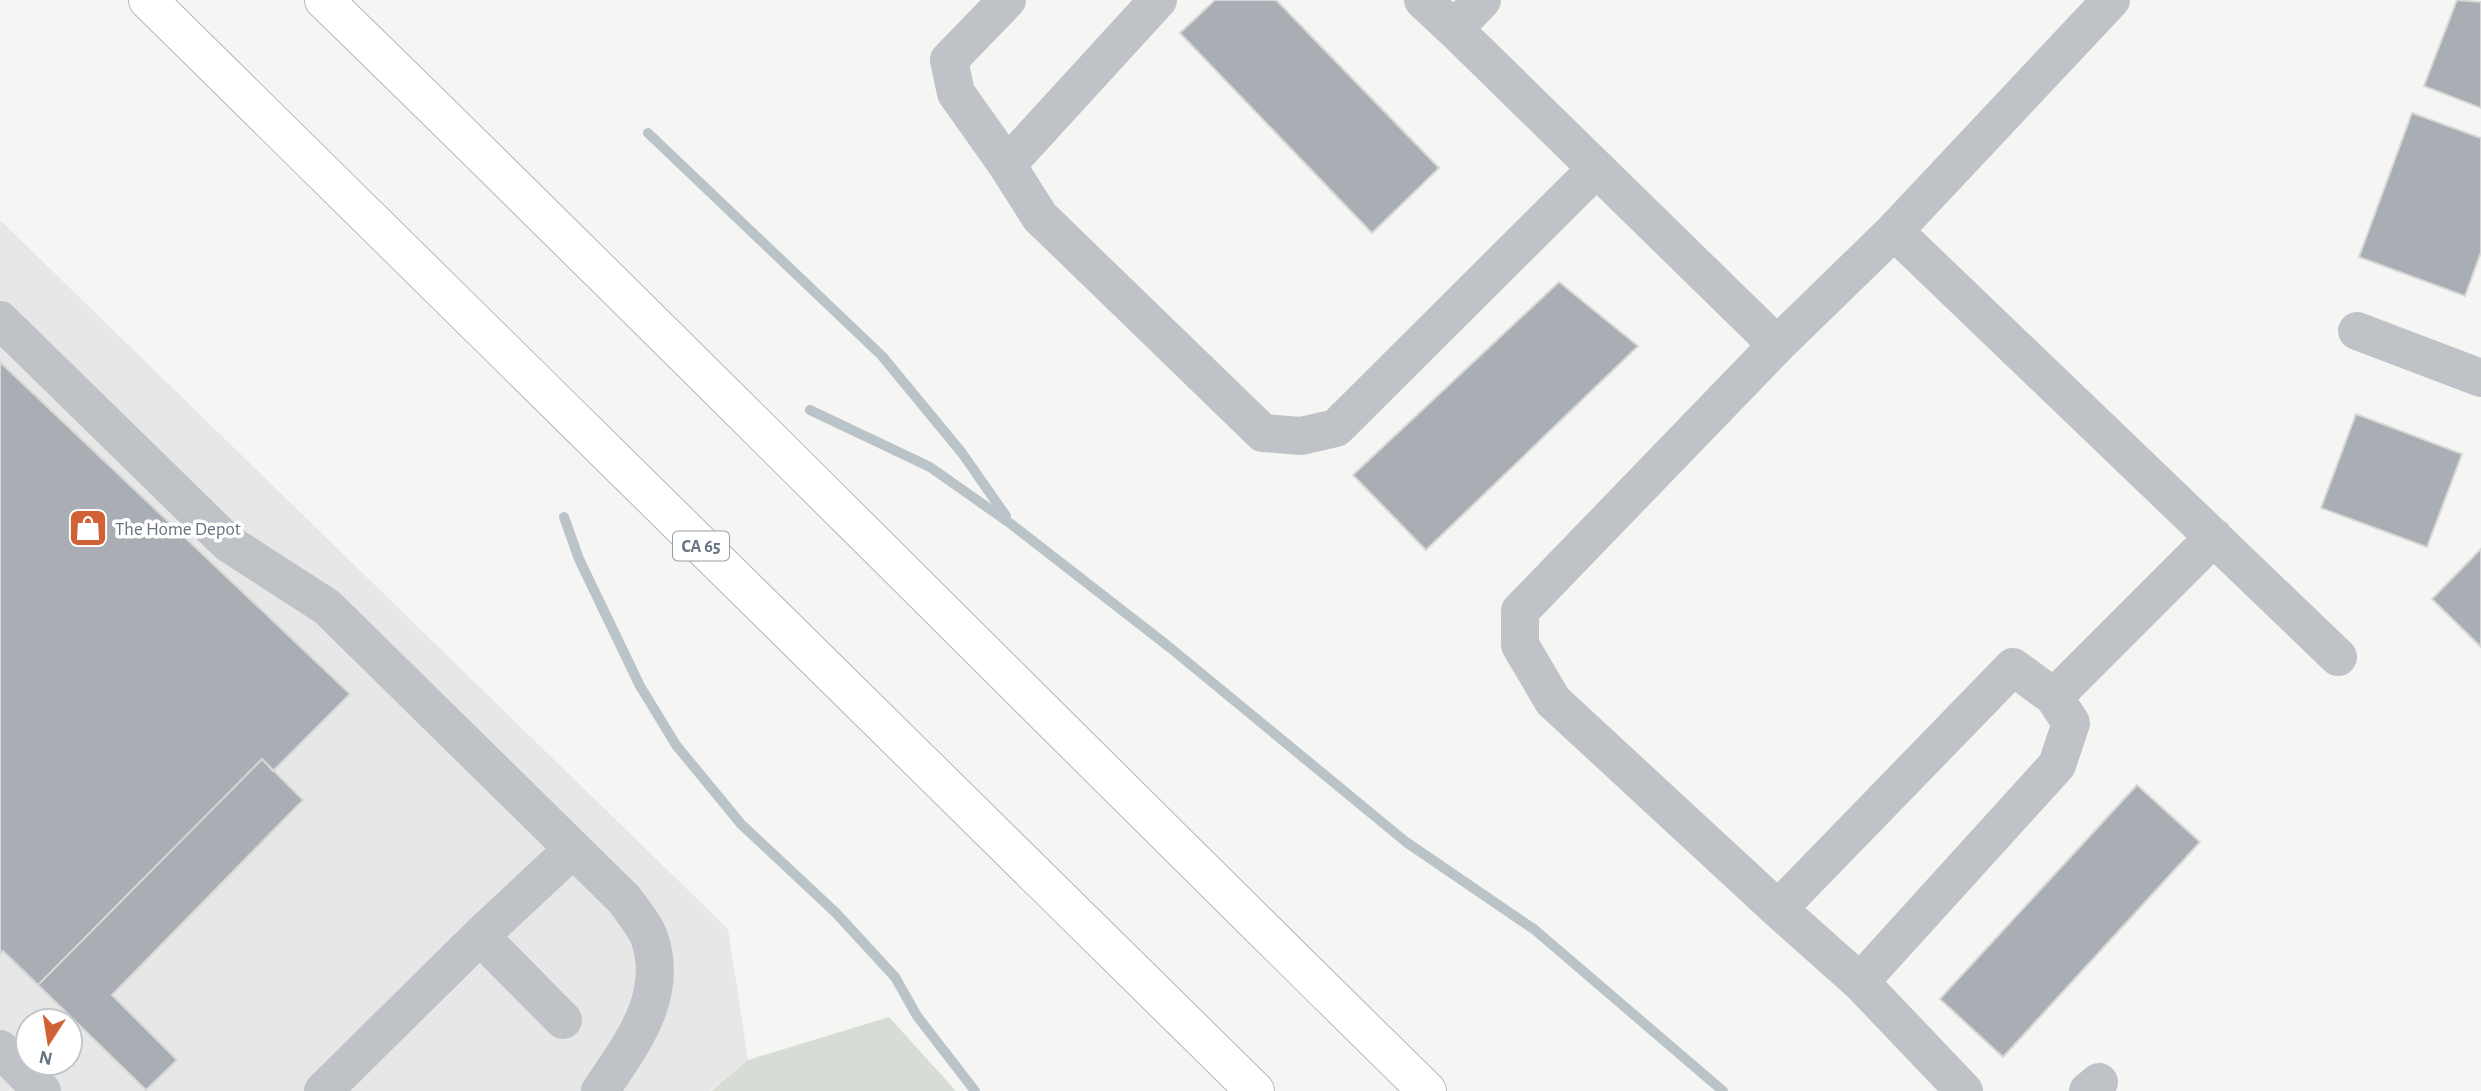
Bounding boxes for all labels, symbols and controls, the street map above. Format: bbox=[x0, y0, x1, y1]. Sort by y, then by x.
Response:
shop icon: The Home Depot bbox=[67, 507, 109, 549]
place label: The Home Depot bbox=[115, 520, 241, 539]
road number: CA 65 bbox=[673, 532, 729, 560]
north arrow bbox=[14, 1007, 84, 1077]
text: N bbox=[37, 1046, 54, 1068]

